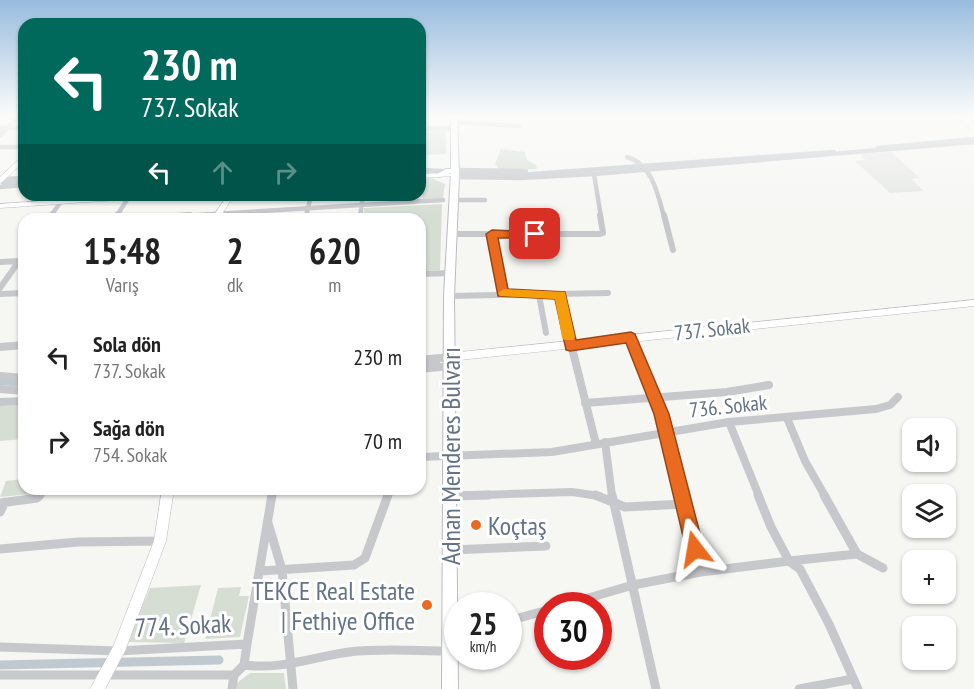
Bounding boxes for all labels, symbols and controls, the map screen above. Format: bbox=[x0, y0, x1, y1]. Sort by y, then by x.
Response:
text: 230 m bbox=[141, 37, 238, 92]
icon: left bbox=[42, 42, 120, 120]
text: 737. Sokak bbox=[141, 90, 239, 124]
icon: left bbox=[143, 156, 176, 189]
icon: ahead bbox=[206, 156, 239, 189]
icon: right bbox=[269, 156, 302, 189]
pin bbox=[509, 208, 560, 259]
icon: arrive bbox=[518, 217, 551, 250]
text: 15:48 bbox=[83, 227, 161, 274]
text: 2 bbox=[227, 227, 244, 274]
text: 620 bbox=[309, 227, 361, 274]
text: Varış bbox=[106, 272, 139, 298]
text: dk bbox=[227, 272, 243, 298]
text: m bbox=[328, 272, 341, 298]
street label: 737. Sokak bbox=[673, 312, 751, 346]
text: Sola dön bbox=[93, 330, 161, 358]
icon: left bbox=[42, 341, 75, 374]
text: 230 m bbox=[353, 343, 402, 371]
street label: Adnan Menderes Bulvarı bbox=[434, 347, 467, 565]
text: 737. Sokak bbox=[93, 358, 165, 384]
street label: 736. Sokak bbox=[688, 389, 768, 423]
text: Sağa dön bbox=[93, 414, 165, 442]
map controls bbox=[902, 418, 956, 670]
button: sound bbox=[902, 418, 956, 472]
icon: right bbox=[42, 425, 75, 458]
text: 70 m bbox=[363, 427, 402, 455]
text: 754. Sokak bbox=[93, 442, 167, 468]
button: layers bbox=[902, 484, 956, 538]
place label: Koçtaş bbox=[488, 509, 547, 542]
position arrow bbox=[663, 517, 727, 581]
marker: Koçtaş bbox=[469, 518, 483, 532]
button: + bbox=[902, 550, 956, 604]
place label: TEKCE Real Estate | Fethiye Office bbox=[252, 574, 415, 637]
speed limit sign: 30 bbox=[534, 592, 612, 670]
marker: TEKCE Real Estate | Fethiye Office bbox=[420, 598, 434, 612]
text: 25 bbox=[469, 604, 497, 643]
street label: 774. Sokak bbox=[134, 606, 232, 644]
button: − bbox=[902, 616, 956, 670]
text: km/h bbox=[470, 637, 496, 656]

